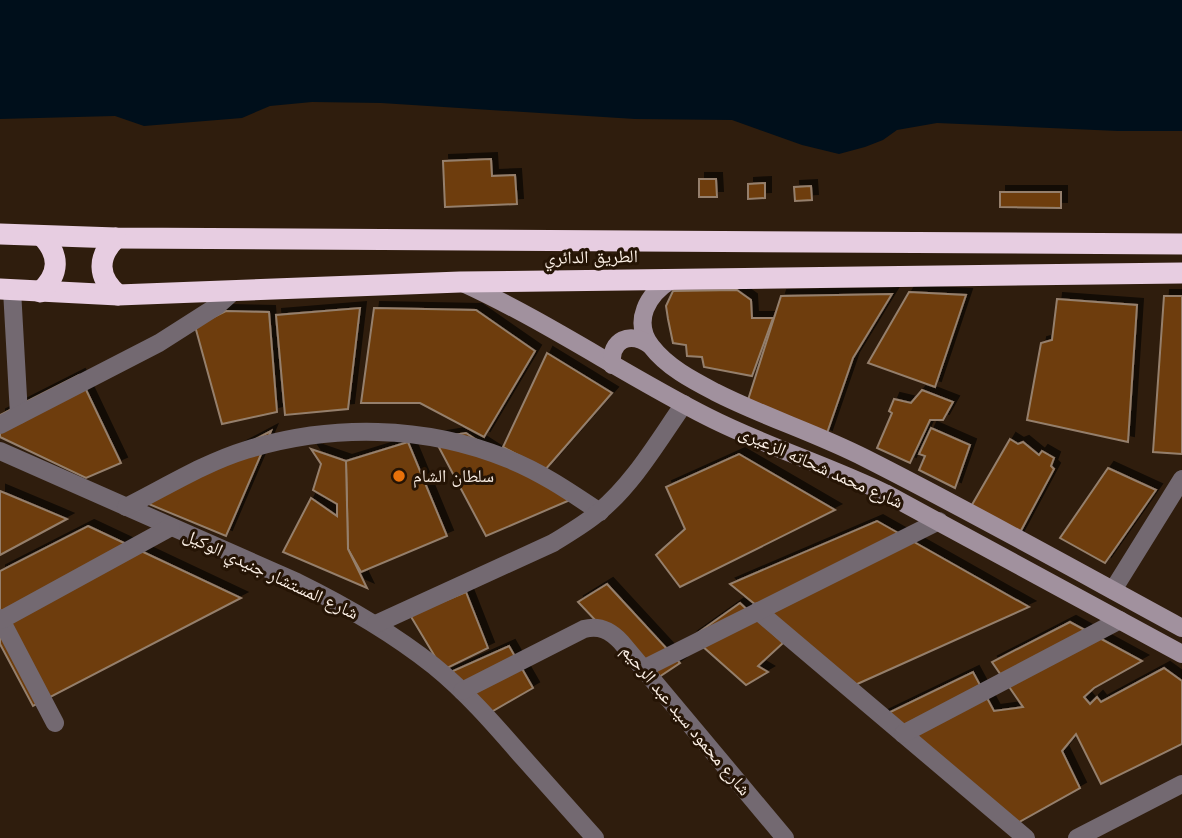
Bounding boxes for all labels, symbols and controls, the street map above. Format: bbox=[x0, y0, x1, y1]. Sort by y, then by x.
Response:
street label: الطريق الدائري bbox=[544, 246, 638, 272]
street label: شارع محمد شحاته الزعيرى bbox=[735, 422, 906, 513]
place label: سلطان الشام bbox=[413, 466, 494, 488]
marker: سلطان الشام bbox=[391, 468, 407, 484]
street label: شارع المستشار جنيدي الوكيل bbox=[178, 525, 362, 627]
street label: شارع محمود سيد عبد الرحيم bbox=[616, 641, 755, 801]

